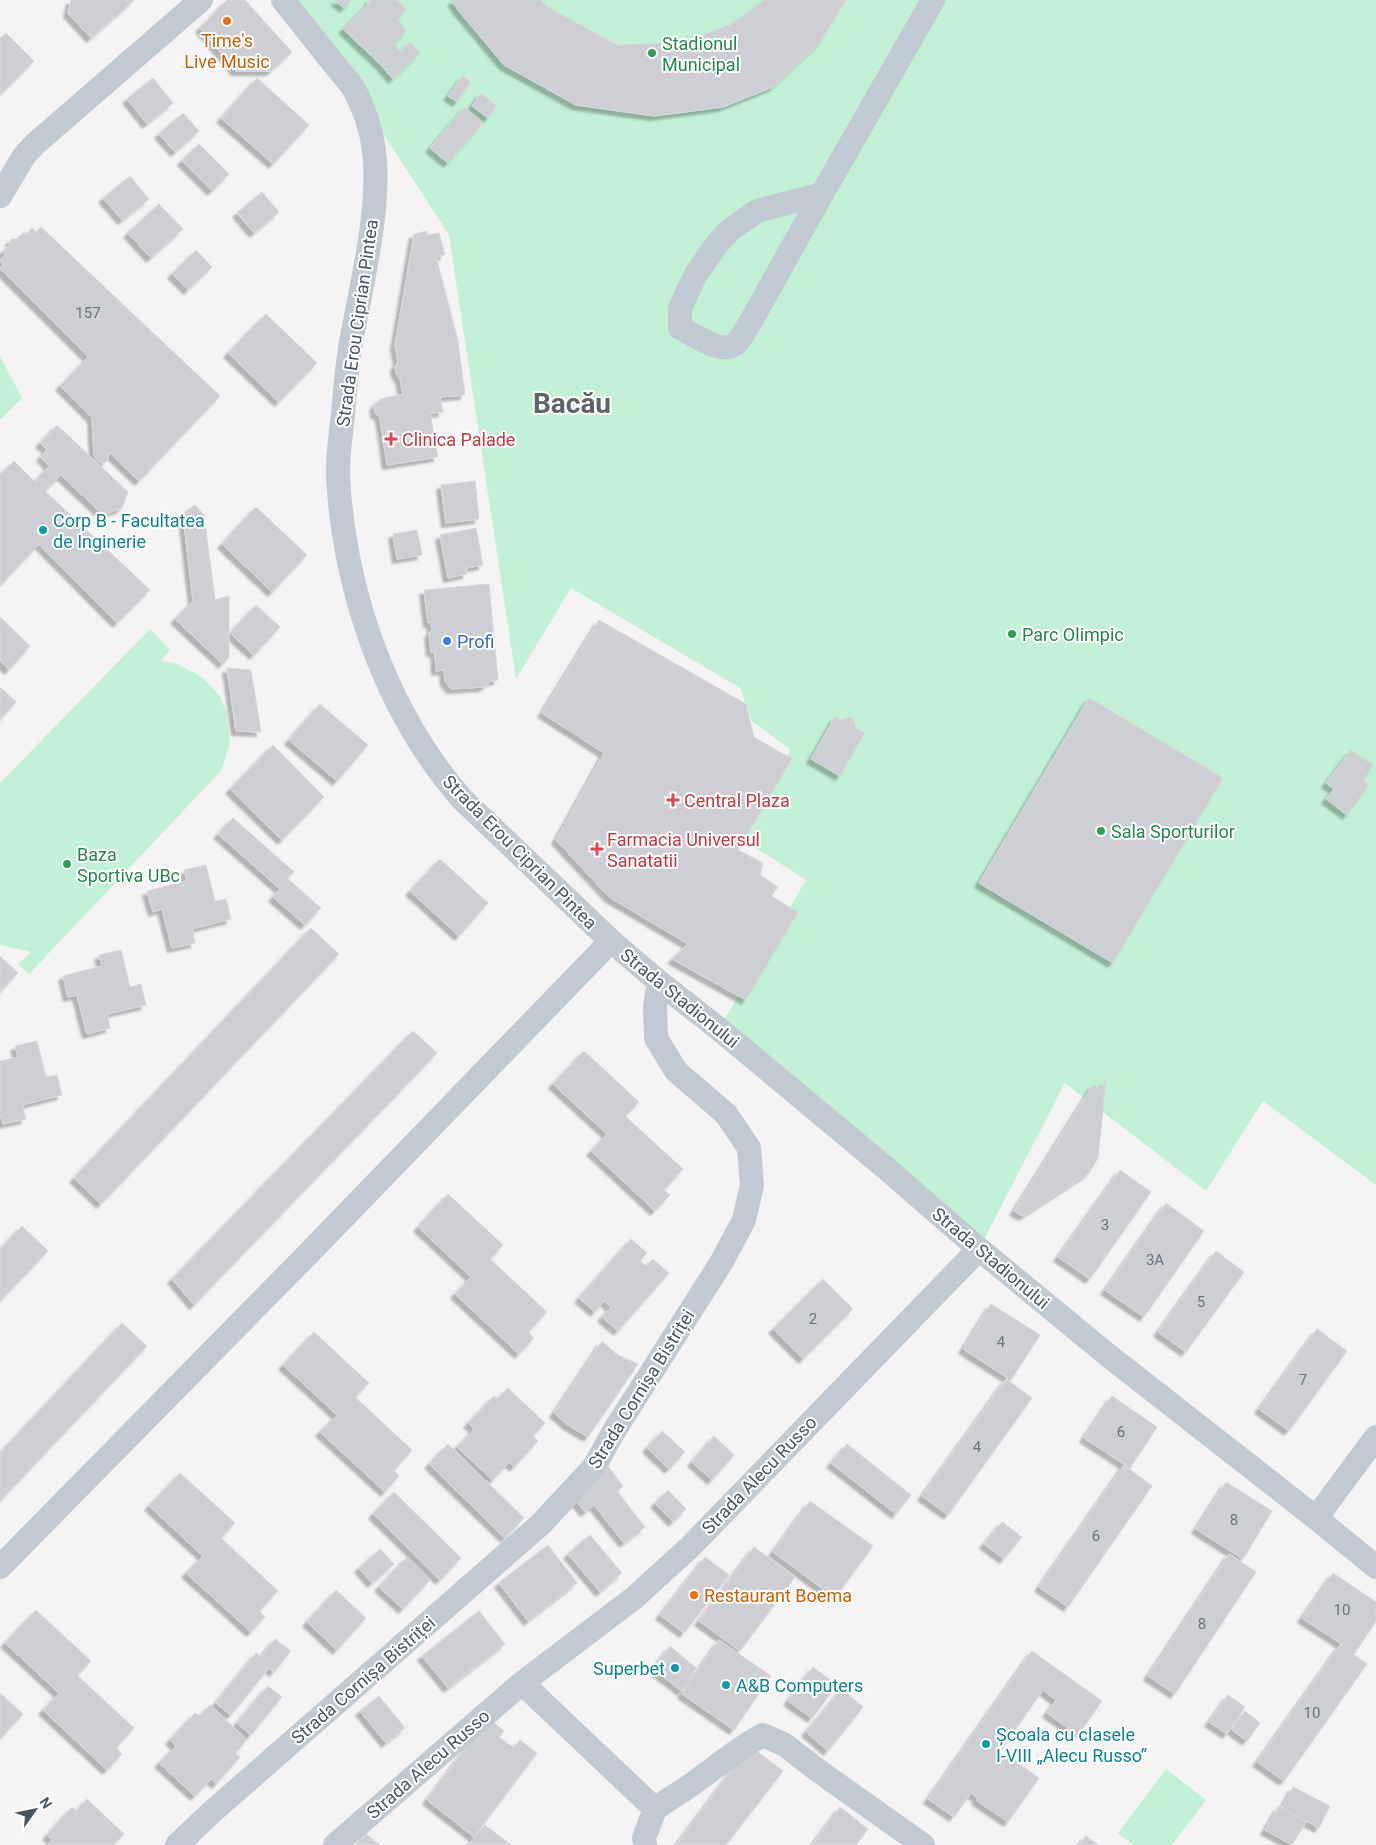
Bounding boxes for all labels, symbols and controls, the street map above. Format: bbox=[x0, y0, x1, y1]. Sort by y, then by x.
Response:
marker: Time's Live Music bbox=[221, 15, 233, 27]
place label: Time's Live Music bbox=[184, 30, 270, 72]
place label: Stadionul Municipal bbox=[662, 33, 740, 75]
marker: Stadionul Municipal bbox=[646, 47, 658, 59]
street label: Strada Erou Ciprian Pintea bbox=[332, 218, 382, 428]
house number: 157 bbox=[75, 304, 101, 322]
district label: Bacău bbox=[533, 387, 611, 420]
place label: Clinica Palade bbox=[402, 429, 515, 450]
marker: Clinica Palade bbox=[384, 432, 398, 446]
place label: Corp B - Facultatea de Inginerie bbox=[53, 510, 205, 552]
marker: Corp B - Facultatea de Inginerie bbox=[37, 524, 49, 536]
place label: Parc Olimpic bbox=[1022, 624, 1124, 645]
marker: Parc Olimpic bbox=[1006, 628, 1018, 640]
place label: Profi bbox=[457, 631, 495, 652]
marker: Profi bbox=[441, 635, 453, 647]
street label: Strada Erou Ciprian Pintea bbox=[439, 771, 601, 933]
place label: Central Plaza bbox=[684, 790, 790, 811]
marker: Central Plaza bbox=[666, 793, 680, 807]
place label: Sala Sporturilor bbox=[1111, 821, 1235, 842]
marker: Sala Sporturilor bbox=[1095, 825, 1107, 837]
place label: Farmacia Universul Sanatatii bbox=[607, 829, 760, 871]
marker: Farmacia Universul Sanatatii bbox=[591, 843, 603, 855]
place label: Baza Sportiva UBc bbox=[77, 844, 180, 886]
marker: Baza Sportiva UBc bbox=[61, 858, 73, 870]
street label: Strada Stadionului bbox=[617, 944, 743, 1052]
street label: Strada Stadionului bbox=[928, 1203, 1054, 1313]
house number: 3 bbox=[1101, 1216, 1109, 1234]
house number: 3A bbox=[1146, 1251, 1164, 1269]
house number: 5 bbox=[1197, 1293, 1205, 1311]
street label: Strada Cornișa Bistriței bbox=[583, 1306, 699, 1473]
house number: 2 bbox=[809, 1310, 817, 1328]
house number: 4 bbox=[997, 1333, 1006, 1351]
house number: 7 bbox=[1299, 1371, 1307, 1389]
street label: Strada Alecu Russo bbox=[697, 1412, 821, 1538]
house number: 6 bbox=[1117, 1423, 1125, 1441]
house number: 4 bbox=[973, 1438, 982, 1456]
house number: 8 bbox=[1230, 1511, 1238, 1529]
house number: 6 bbox=[1092, 1527, 1100, 1545]
place label: Restaurant Boema bbox=[704, 1585, 852, 1606]
marker: Restaurant Boema bbox=[688, 1589, 700, 1601]
house number: 10 bbox=[1334, 1601, 1350, 1619]
street label: Strada Cornișa Bistriței bbox=[287, 1612, 440, 1749]
house number: 8 bbox=[1198, 1615, 1206, 1633]
place label: Superbet bbox=[593, 1658, 665, 1679]
marker: Superbet bbox=[669, 1662, 681, 1674]
place label: A&B Computers bbox=[736, 1675, 863, 1696]
marker: A&B Computers bbox=[720, 1679, 732, 1691]
house number: 10 bbox=[1304, 1704, 1320, 1722]
street label: Strada Alecu Russo bbox=[362, 1705, 494, 1823]
place label: Școala cu clasele I-VIII „Alecu Russo” bbox=[996, 1724, 1147, 1766]
marker: Școala cu clasele I-VIII „Alecu Russo” bbox=[980, 1738, 992, 1750]
north arrow bbox=[10, 1785, 60, 1835]
text: N bbox=[36, 1794, 55, 1811]

